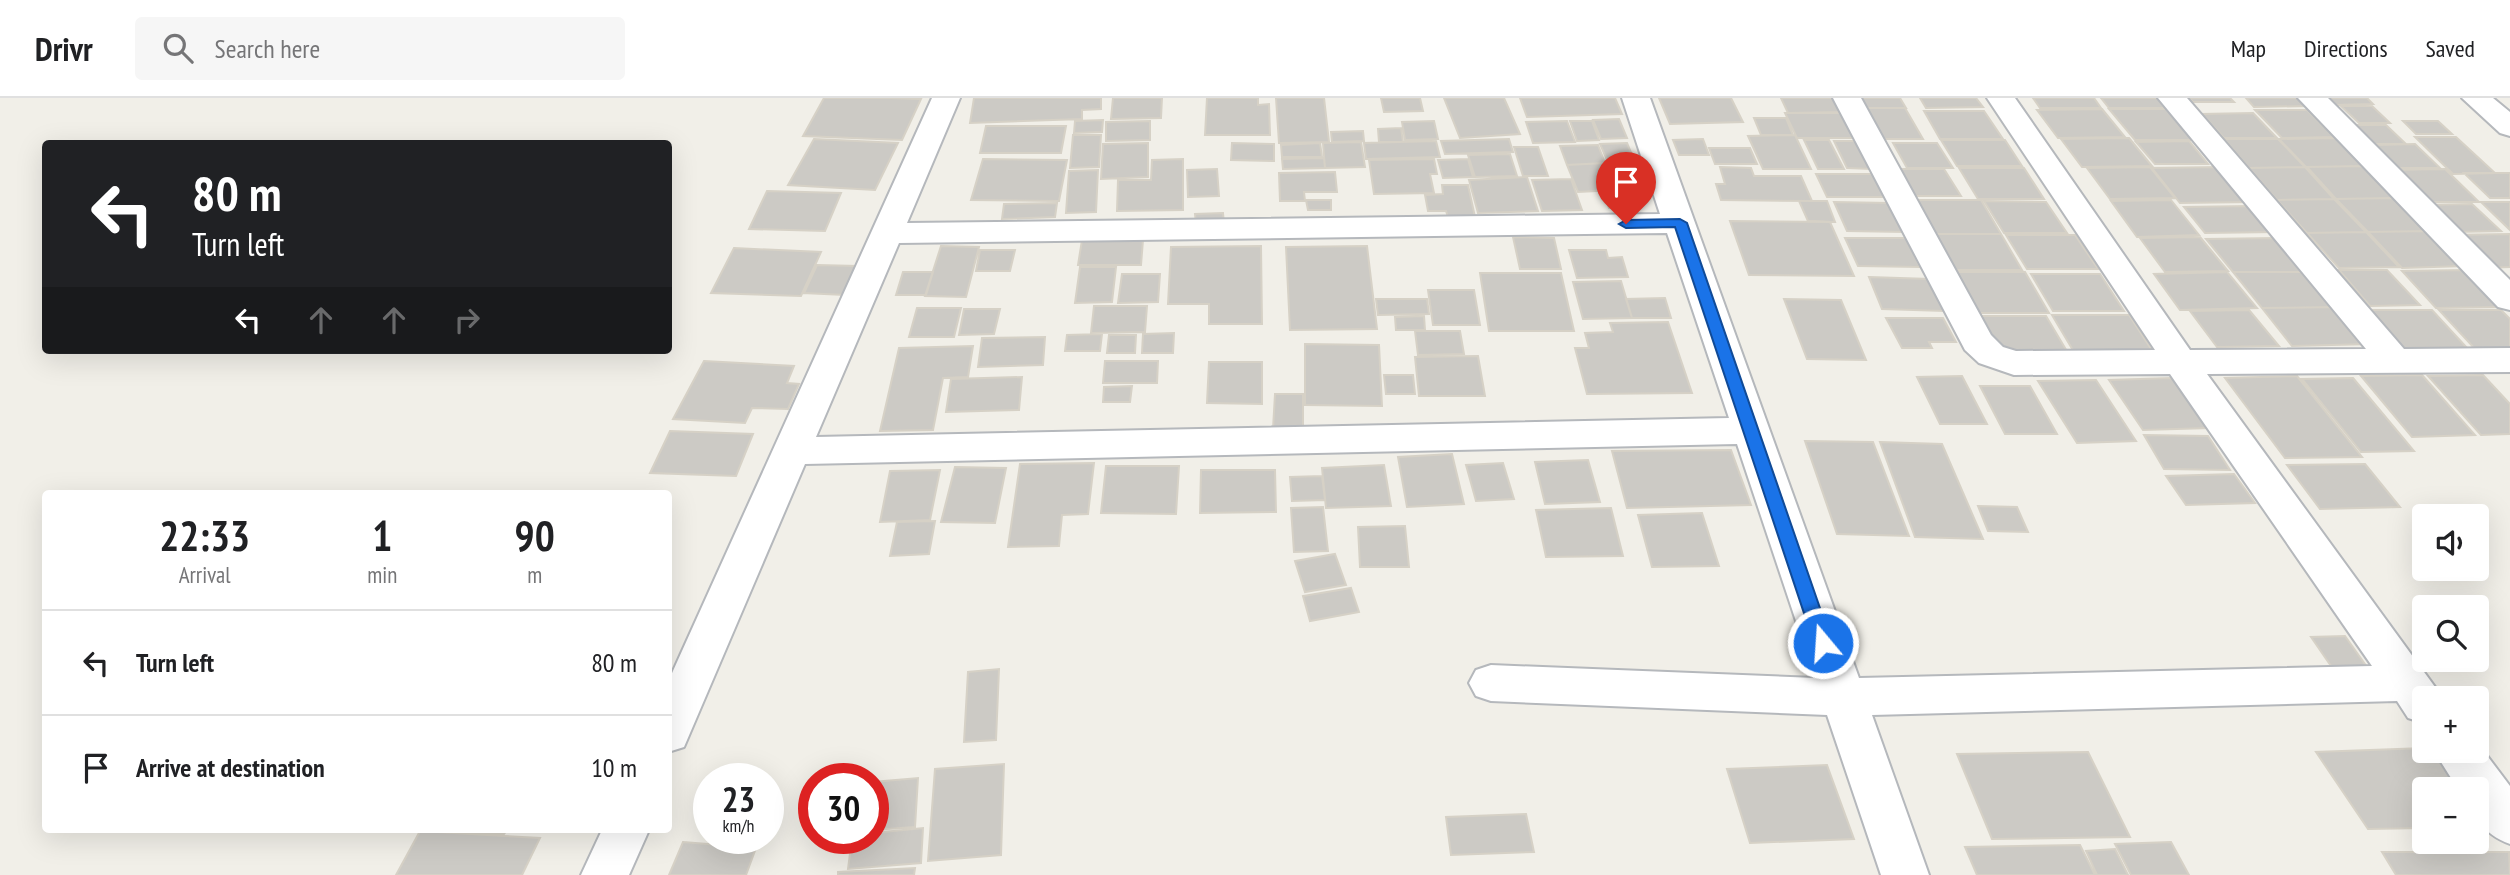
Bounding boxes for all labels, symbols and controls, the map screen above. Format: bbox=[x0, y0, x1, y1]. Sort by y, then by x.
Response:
search box bbox=[135, 17, 625, 80]
text: Drivr bbox=[35, 27, 93, 70]
icon: search bbox=[159, 29, 197, 67]
text: Search here bbox=[215, 32, 320, 65]
text: Map bbox=[2231, 33, 2266, 64]
text: Directions bbox=[2304, 33, 2388, 64]
text: Saved bbox=[2426, 33, 2475, 64]
pin bbox=[1596, 152, 1656, 224]
text: 80 m bbox=[192, 161, 281, 225]
icon: arrive bbox=[1607, 163, 1645, 201]
icon: left bbox=[77, 168, 168, 259]
text: Turn left bbox=[192, 223, 284, 265]
icon: left bbox=[229, 301, 267, 339]
icon: ahead bbox=[302, 301, 340, 339]
icon: ahead bbox=[375, 301, 413, 339]
icon: right bbox=[448, 301, 486, 339]
map controls bbox=[2412, 504, 2489, 854]
button: sound bbox=[2412, 504, 2489, 581]
text: 22:33 bbox=[159, 508, 250, 563]
text: 1 bbox=[372, 508, 392, 563]
text: 90 bbox=[515, 508, 555, 563]
text: Arrival bbox=[179, 560, 231, 589]
text: min bbox=[367, 560, 397, 589]
text: m bbox=[527, 560, 542, 589]
button: search bbox=[2412, 595, 2489, 672]
position arrow bbox=[1786, 606, 1860, 680]
icon: left bbox=[77, 644, 115, 682]
text: Turn left bbox=[136, 646, 214, 679]
text: 80 m bbox=[591, 646, 637, 679]
button: + bbox=[2412, 686, 2489, 763]
icon: arrive bbox=[77, 749, 115, 787]
text: Arrive at destination bbox=[136, 751, 325, 784]
text: 10 m bbox=[591, 751, 637, 784]
speed limit sign: 30 bbox=[798, 763, 889, 854]
text: 23 bbox=[722, 776, 755, 822]
button: − bbox=[2412, 777, 2489, 854]
text: km/h bbox=[723, 814, 754, 837]

